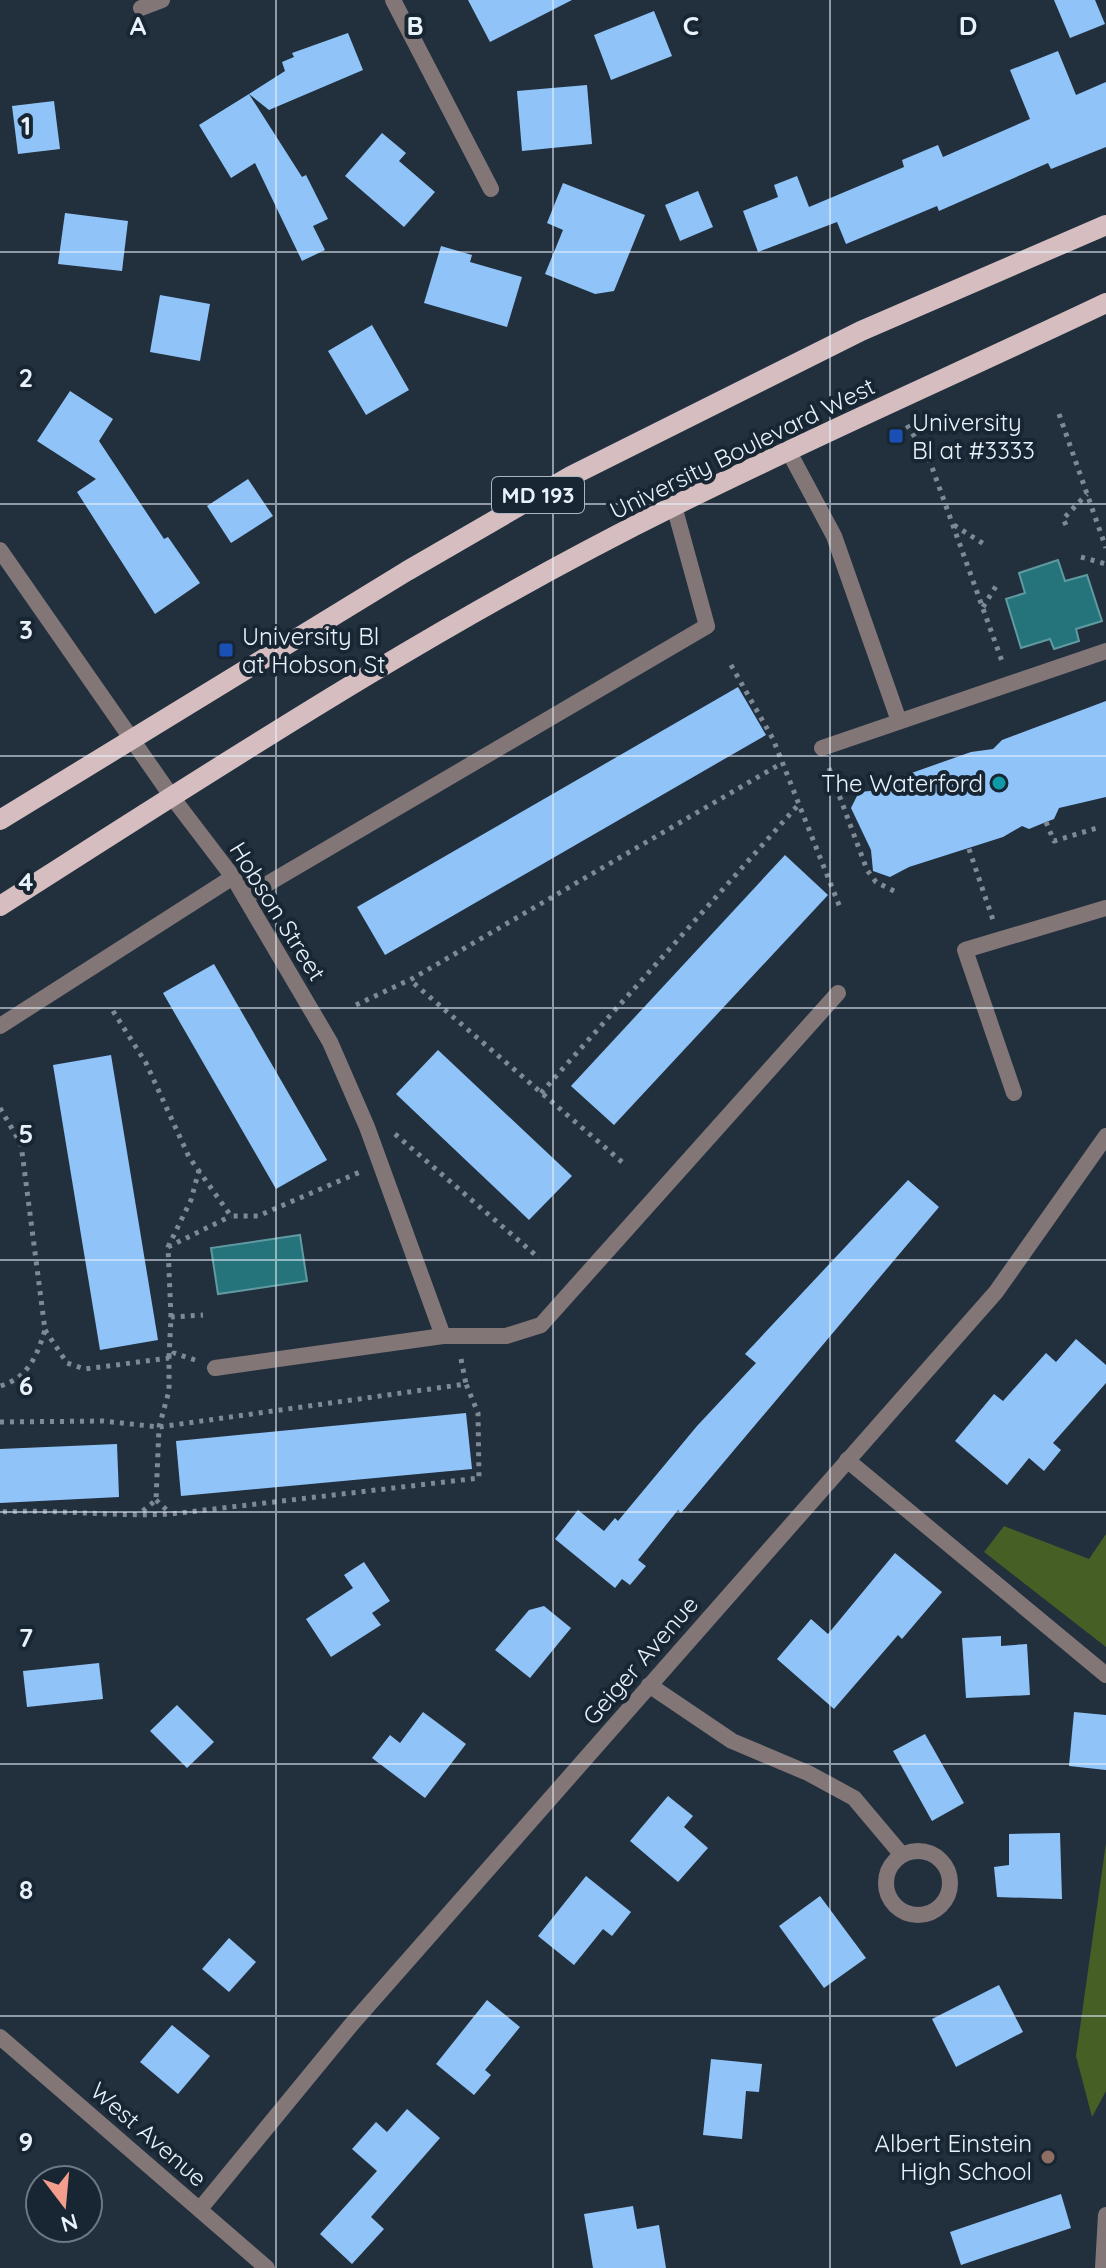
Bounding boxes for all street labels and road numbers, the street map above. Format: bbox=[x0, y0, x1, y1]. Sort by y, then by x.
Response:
street label: University Boulevard West bbox=[604, 371, 880, 525]
road number: MD 193 bbox=[492, 477, 584, 513]
street label: Hobson Street bbox=[223, 836, 333, 986]
street label: Geiger Avenue bbox=[576, 1589, 704, 1731]
street label: West Avenue bbox=[85, 2075, 213, 2193]

